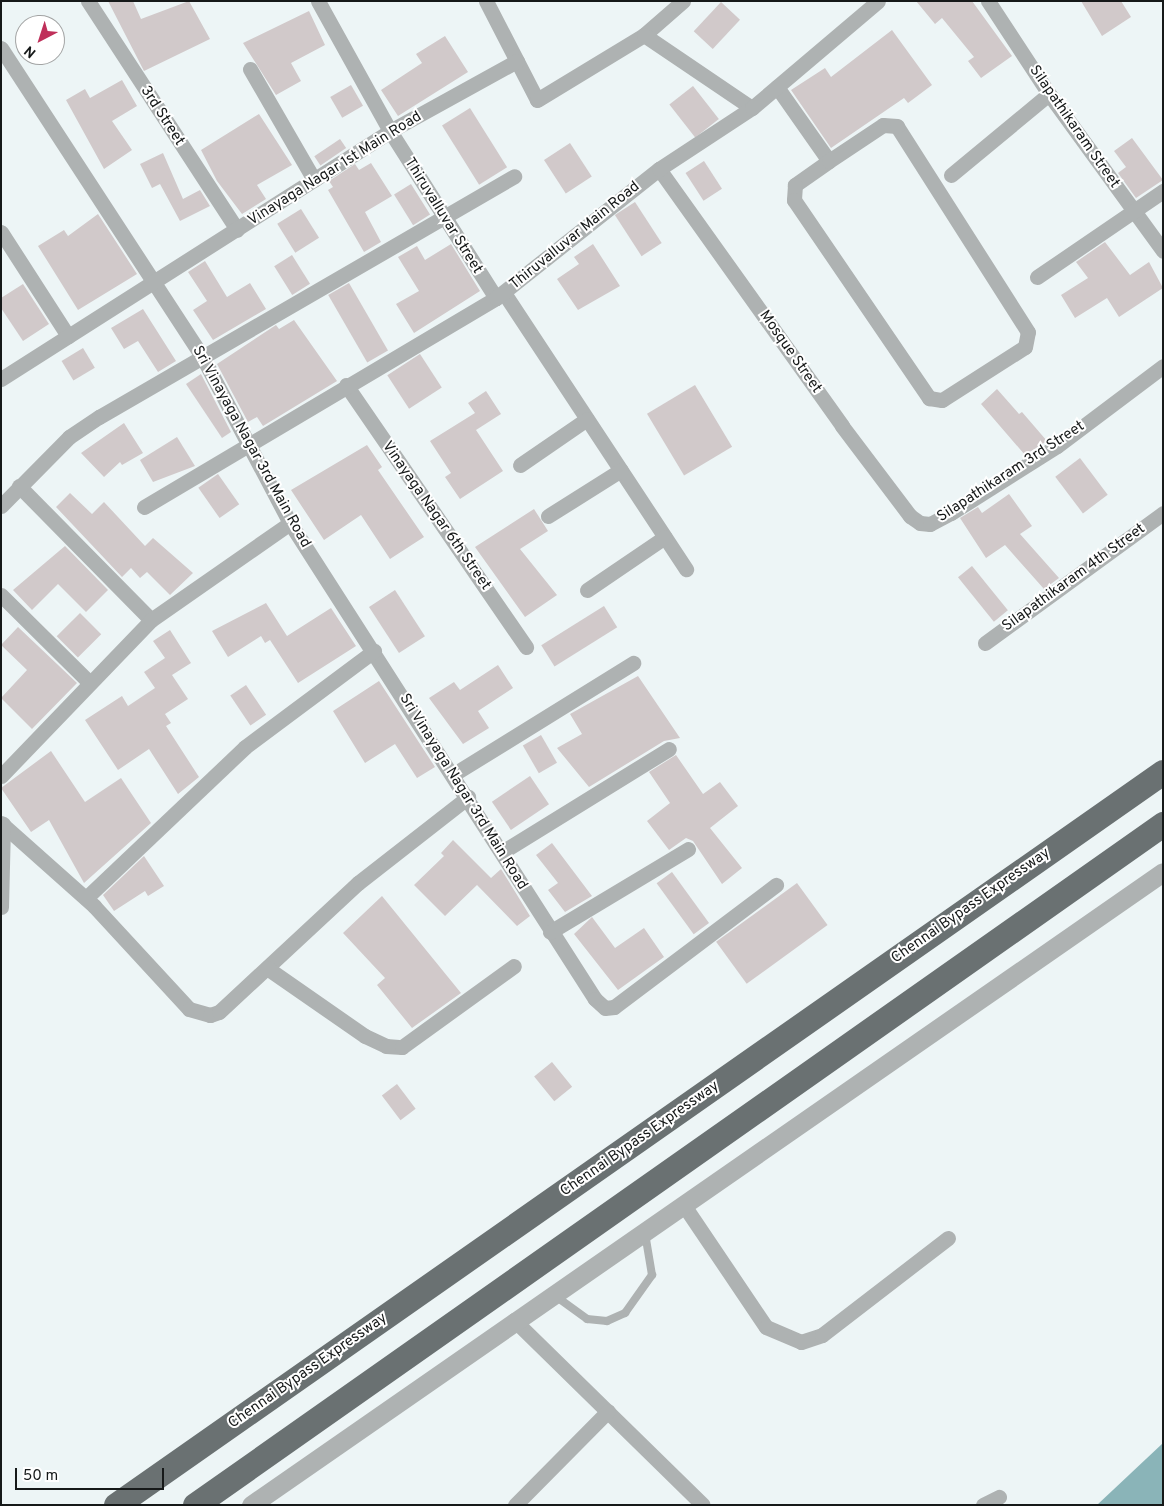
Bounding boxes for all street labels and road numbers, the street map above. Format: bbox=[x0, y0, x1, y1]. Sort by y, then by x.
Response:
street label: Silapathikaram Street bbox=[1025, 62, 1123, 192]
street label: 3rd Street bbox=[136, 83, 188, 149]
street label: Vinayaga Nagar 1st Main Road bbox=[245, 108, 425, 230]
street label: Thiruvalluvar Street bbox=[400, 155, 486, 277]
street label: Thiruvalluvar Main Road bbox=[506, 178, 644, 294]
street label: Mosque Street bbox=[755, 307, 825, 397]
street label: Sri Vinayaga Nagar 3rd Main Road bbox=[188, 343, 314, 551]
street label: Silapathikaram 3rd Street bbox=[934, 418, 1088, 526]
street label: Vinayaga Nagar 6th Street bbox=[378, 438, 494, 594]
street label: Silapathikaram 4th Street bbox=[999, 520, 1149, 636]
street label: Sri Vinayaga Nagar 3rd Main Road bbox=[395, 690, 531, 894]
street label: Chennai Bypass Expressway bbox=[888, 844, 1054, 968]
street label: Chennai Bypass Expressway bbox=[557, 1077, 723, 1201]
street label: Chennai Bypass Expressway bbox=[225, 1309, 391, 1433]

